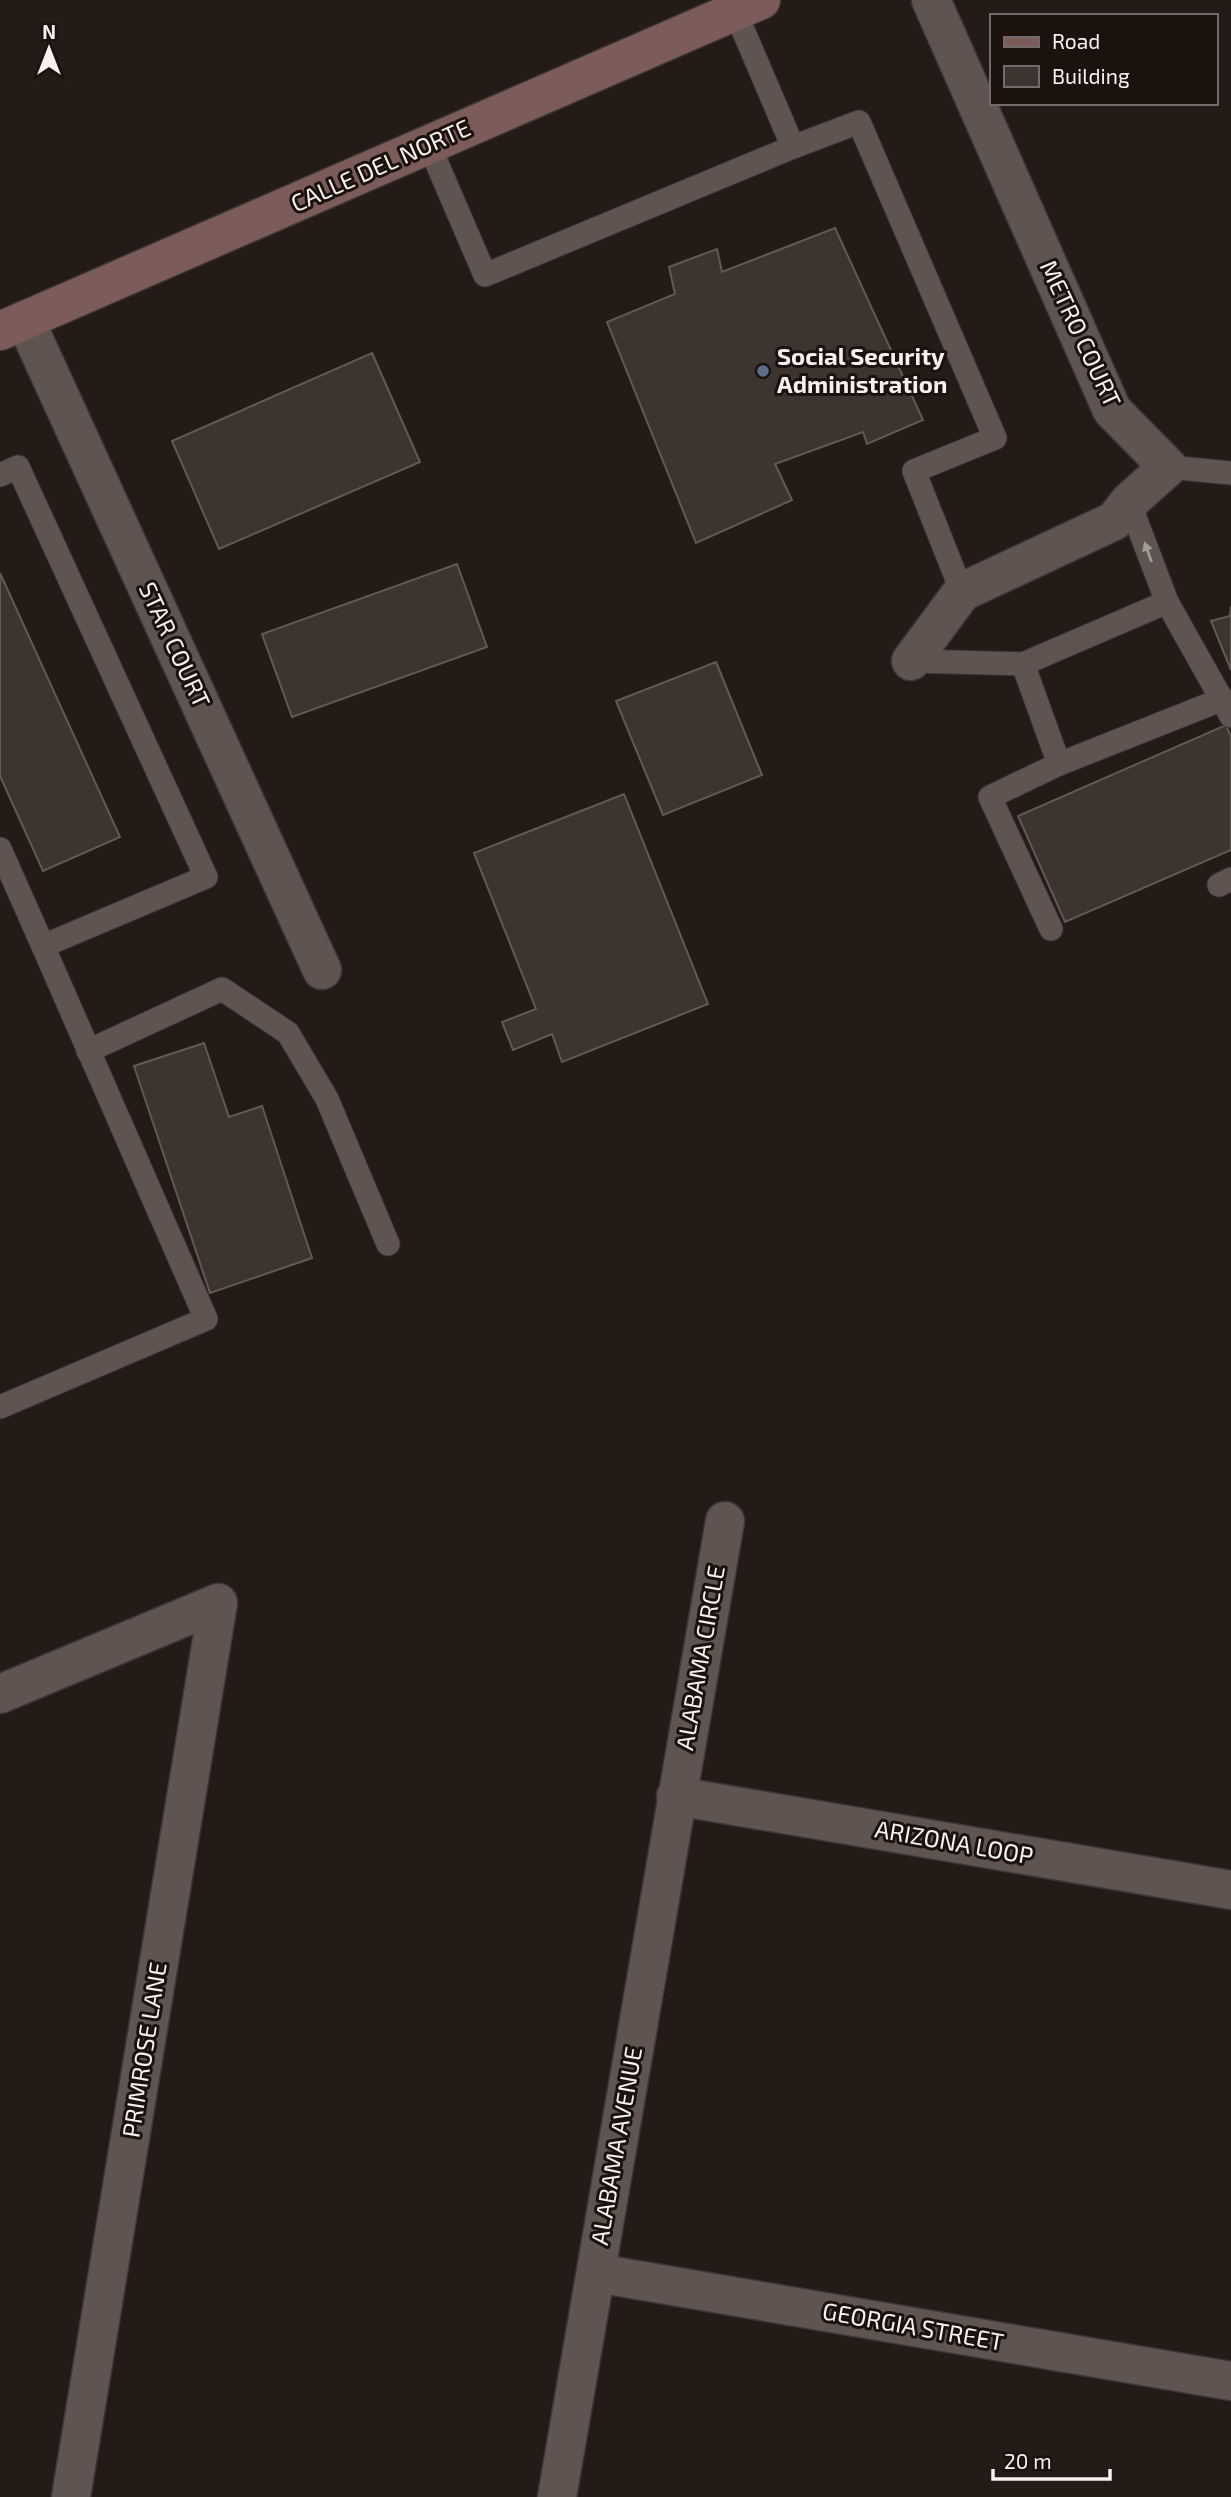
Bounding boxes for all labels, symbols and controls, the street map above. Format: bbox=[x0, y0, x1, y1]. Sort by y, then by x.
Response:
north arrow bbox=[14, 14, 84, 84]
legend bbox=[990, 14, 1217, 105]
text: N bbox=[42, 20, 56, 43]
text: Road bbox=[1052, 28, 1100, 53]
text: Building bbox=[1052, 63, 1130, 88]
street label: CALLE DEL NORTE bbox=[286, 112, 475, 217]
street label: METRO COURT bbox=[1035, 255, 1128, 411]
place label: Social Security Administration bbox=[777, 341, 947, 398]
marker: Social Security Administration bbox=[755, 363, 771, 379]
one-way arrow bbox=[1142, 541, 1153, 562]
street label: STAR COURT bbox=[134, 577, 217, 712]
street label: ALABAMA CIRCLE bbox=[669, 1563, 730, 1752]
street label: ARIZONA LOOP bbox=[873, 1813, 1036, 1870]
street label: PRIMROSE LANE bbox=[115, 1960, 172, 2139]
street label: ALABAMA AVENUE bbox=[584, 2044, 647, 2247]
street label: GEORGIA STREET bbox=[820, 2295, 1006, 2356]
scale bar bbox=[993, 2438, 1110, 2482]
text: 20 m bbox=[1004, 2448, 1052, 2473]

